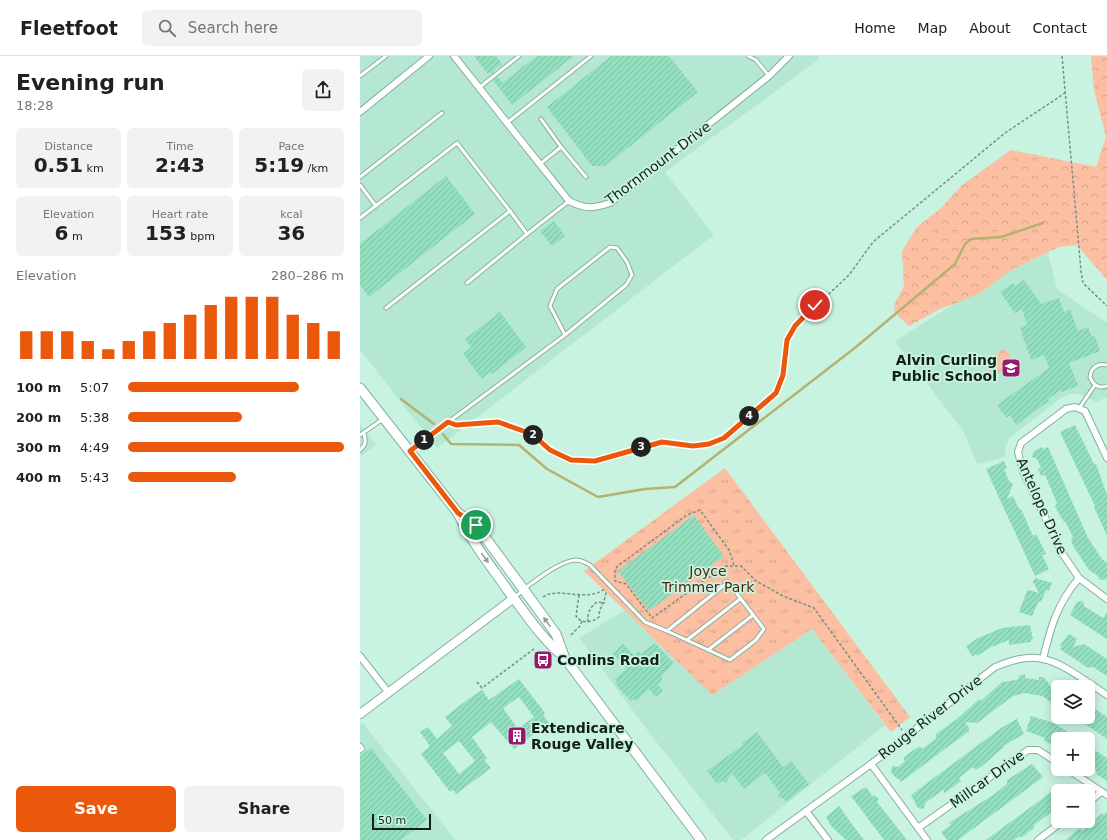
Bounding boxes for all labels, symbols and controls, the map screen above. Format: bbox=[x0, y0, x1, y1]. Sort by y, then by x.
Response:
search box bbox=[142, 10, 422, 46]
text: Fleetfoot bbox=[20, 17, 118, 39]
icon: search bbox=[156, 17, 178, 39]
text: Search here bbox=[188, 19, 278, 37]
text: Home bbox=[854, 20, 896, 36]
text: Map bbox=[918, 20, 947, 36]
text: About bbox=[969, 20, 1011, 36]
text: Contact bbox=[1033, 20, 1087, 36]
button: share bbox=[302, 69, 344, 111]
text: Evening run bbox=[16, 70, 165, 95]
text: 18:28 bbox=[16, 98, 53, 113]
street label: Thornmount Drive bbox=[601, 118, 714, 208]
text: Distance bbox=[45, 140, 93, 153]
text: Time bbox=[167, 140, 193, 153]
text: Pace bbox=[278, 140, 304, 153]
text: 0.51 bbox=[34, 153, 83, 177]
text: 2:43 bbox=[155, 153, 205, 177]
text: 5:19 bbox=[254, 153, 304, 177]
text: km bbox=[83, 162, 104, 175]
text: /km bbox=[304, 162, 328, 175]
text: Elevation bbox=[43, 208, 94, 221]
text: Heart rate bbox=[152, 208, 208, 221]
text: kcal bbox=[280, 208, 302, 221]
text: 6 bbox=[55, 221, 69, 245]
text: 153 bbox=[145, 221, 187, 245]
text: 36 bbox=[277, 221, 305, 245]
text: m bbox=[69, 230, 83, 243]
text: bpm bbox=[187, 230, 215, 243]
text: Elevation bbox=[16, 268, 76, 283]
text: 280–286 m bbox=[271, 268, 344, 283]
pin bbox=[798, 288, 832, 322]
icon: check bbox=[804, 294, 826, 316]
place label: Alvin Curling Public School bbox=[892, 352, 997, 384]
school or university icon: Alvin Curling Public School bbox=[1000, 357, 1022, 379]
text: 100 m bbox=[16, 380, 61, 395]
text: 5:07 bbox=[80, 380, 109, 395]
pin: 4 bbox=[739, 406, 759, 426]
text: 4 bbox=[745, 409, 753, 422]
text: 200 m bbox=[16, 410, 61, 425]
text: 5:38 bbox=[80, 410, 109, 425]
pin: 2 bbox=[523, 425, 543, 445]
text: 2 bbox=[529, 428, 537, 441]
pin: 1 bbox=[414, 430, 434, 450]
text: 1 bbox=[420, 433, 428, 446]
pin: 3 bbox=[631, 437, 651, 457]
text: 300 m bbox=[16, 440, 61, 455]
text: 4:49 bbox=[80, 440, 109, 455]
text: 3 bbox=[637, 440, 645, 453]
street label: Antelope Drive bbox=[1013, 455, 1071, 557]
text: 400 m bbox=[16, 470, 61, 485]
text: 5:43 bbox=[80, 470, 109, 485]
pin bbox=[459, 508, 493, 542]
icon: arrive bbox=[465, 514, 487, 536]
one-way arrow bbox=[481, 553, 489, 563]
park label: Joyce Trimmer Park bbox=[661, 563, 755, 595]
one-way arrow bbox=[543, 617, 551, 627]
bus stop icon: Conlins Road bbox=[532, 649, 554, 671]
place label: Conlins Road bbox=[557, 652, 660, 668]
street label: Rouge River Drive bbox=[875, 672, 985, 762]
map controls bbox=[1051, 680, 1095, 828]
button: layers bbox=[1051, 680, 1095, 724]
place label: Extendicare Rouge Valley bbox=[531, 720, 634, 752]
building icon: Extendicare Rouge Valley bbox=[506, 725, 528, 747]
button: + bbox=[1051, 732, 1095, 776]
street label: Millcar Drive bbox=[947, 747, 1027, 811]
button: − bbox=[1051, 784, 1095, 828]
button: Save bbox=[16, 786, 176, 832]
button: Share bbox=[184, 786, 344, 832]
scale bar bbox=[372, 812, 431, 831]
text: 50 m bbox=[378, 814, 406, 827]

